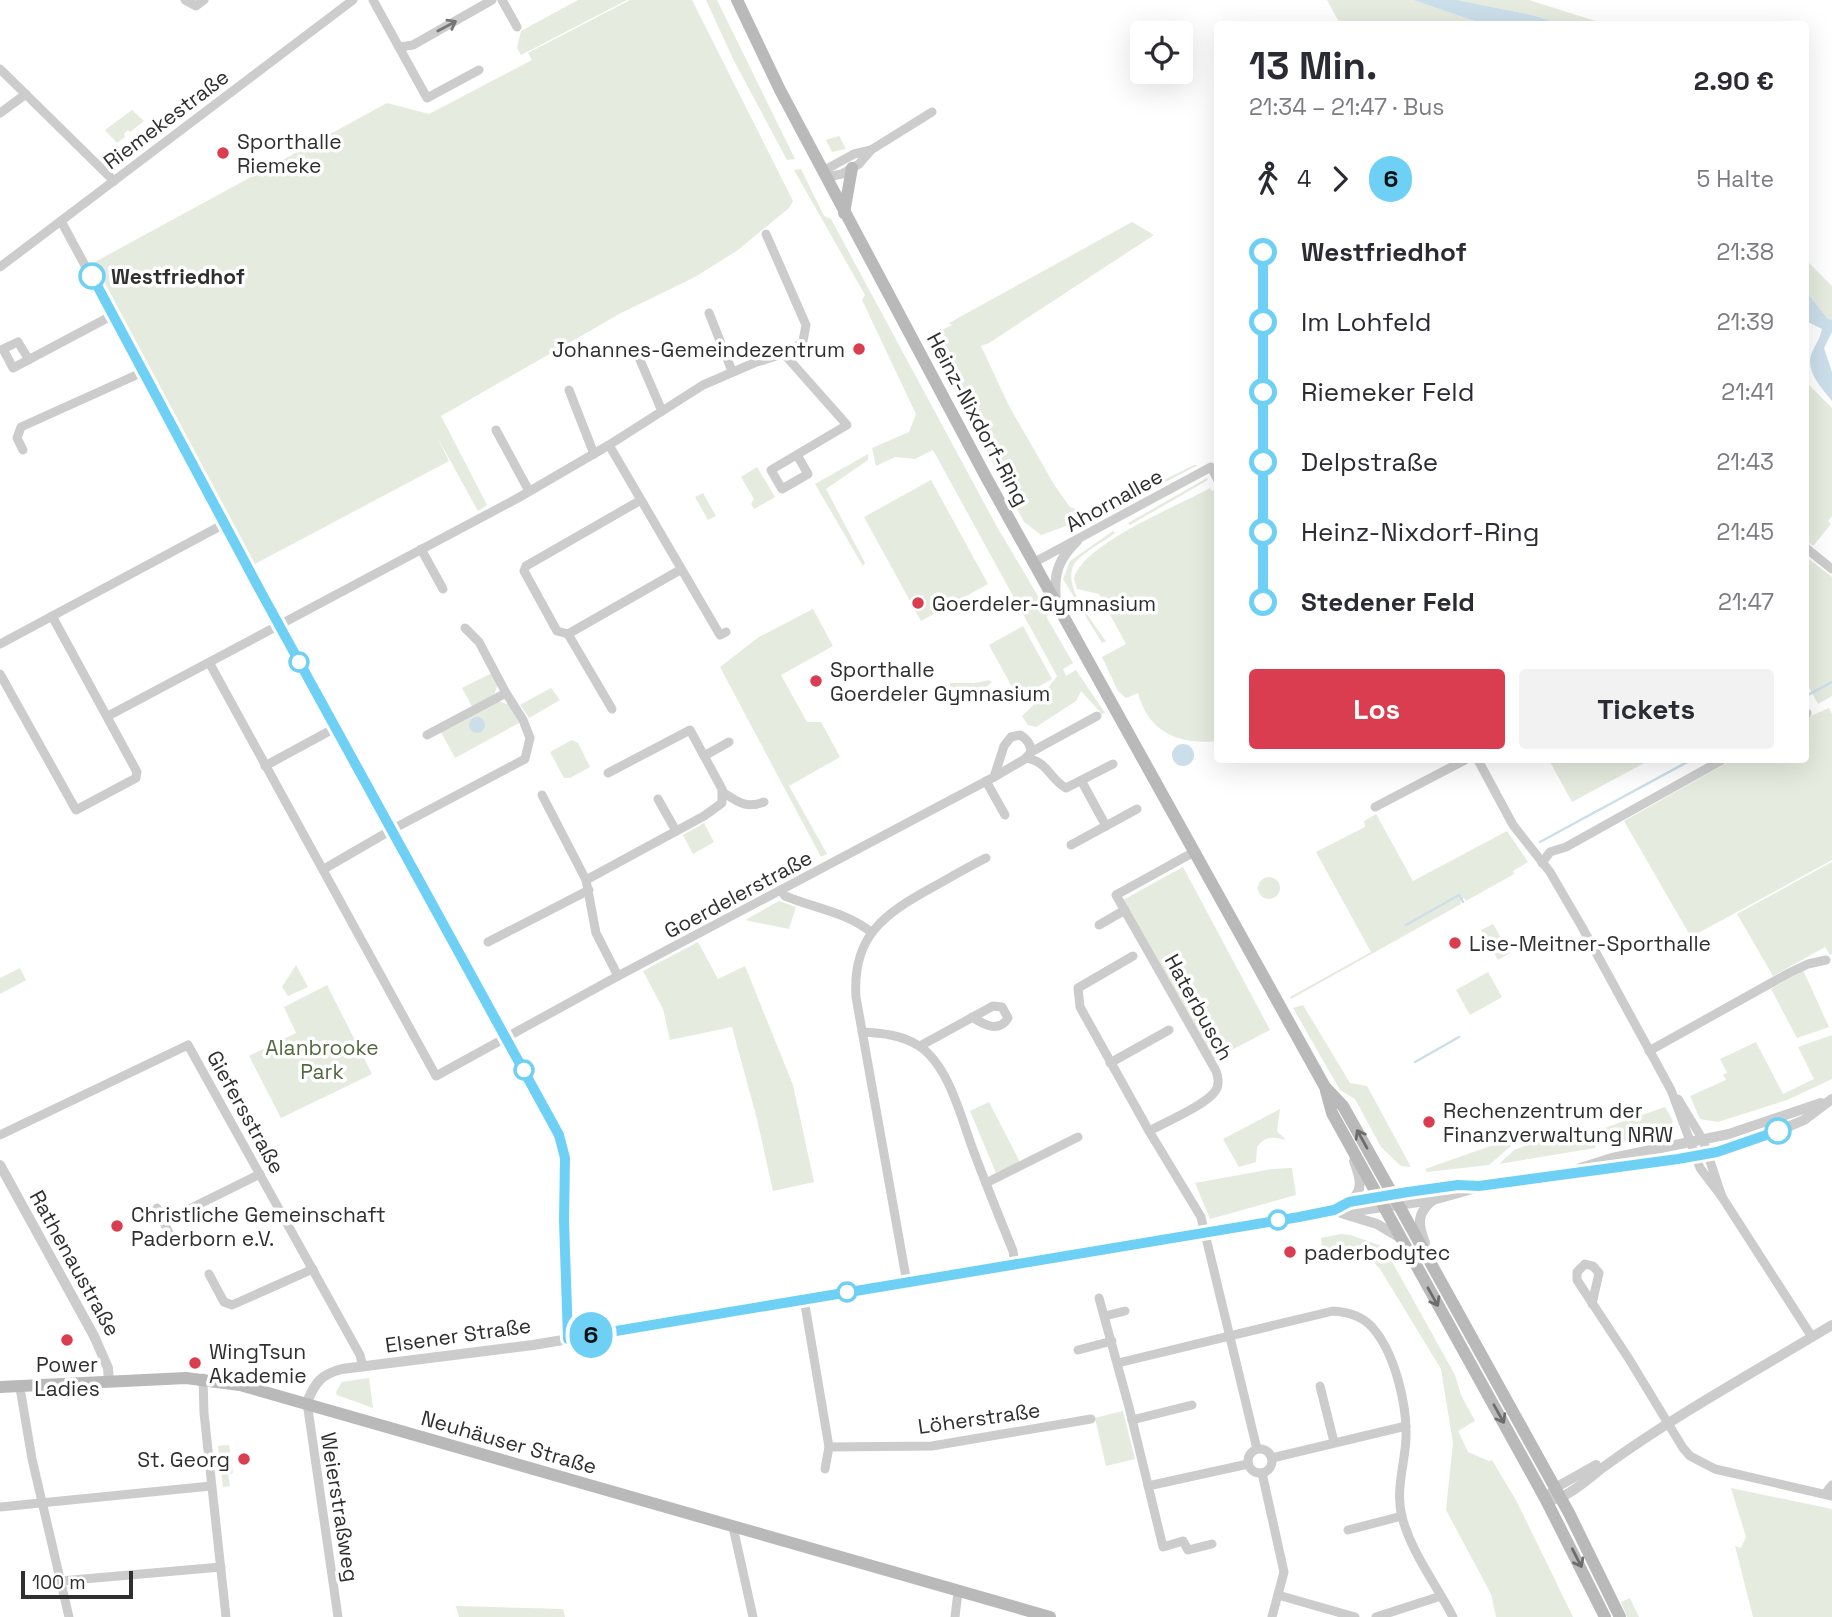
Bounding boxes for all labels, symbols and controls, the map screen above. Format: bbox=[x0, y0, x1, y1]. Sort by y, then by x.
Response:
one-way arrow bbox=[436, 19, 457, 33]
map controls bbox=[1130, 21, 1193, 84]
button: locate bbox=[1130, 21, 1193, 84]
text: 13 Min. bbox=[1249, 42, 1377, 90]
street label: Riemekestraße bbox=[98, 63, 234, 175]
text: 2.90 € bbox=[1694, 64, 1774, 98]
text: 21:34 – 21:47 · Bus bbox=[1249, 92, 1444, 122]
place label: Sporthalle Riemeke bbox=[237, 128, 342, 179]
marker: Sporthalle Riemeke bbox=[215, 145, 231, 161]
icon: walk bbox=[1249, 160, 1287, 198]
icon: forward bbox=[1321, 160, 1359, 198]
text: 6 bbox=[1383, 163, 1398, 194]
text: 4 bbox=[1297, 164, 1311, 194]
text: 5 Halte bbox=[1697, 164, 1774, 194]
text: Westfriedhof bbox=[1301, 235, 1467, 269]
text: 21:38 bbox=[1716, 237, 1774, 267]
marker: Westfriedhof bbox=[79, 263, 105, 289]
place label: Westfriedhof bbox=[111, 263, 245, 290]
text: Im Lohfeld bbox=[1301, 305, 1432, 339]
text: 21:39 bbox=[1717, 307, 1774, 337]
street label: Heinz-Nixdorf-Ring bbox=[921, 328, 1035, 510]
place label: Johannes-Gemeindezentrum bbox=[552, 336, 845, 363]
marker: Johannes-Gemeindezentrum bbox=[851, 341, 867, 357]
text: Riemeker Feld bbox=[1301, 375, 1474, 409]
text: 21:41 bbox=[1721, 377, 1774, 407]
text: Delpstraße bbox=[1301, 445, 1438, 479]
text: 21:43 bbox=[1716, 447, 1774, 477]
street label: Ahornallee bbox=[1061, 462, 1167, 538]
text: Heinz-Nixdorf-Ring bbox=[1301, 515, 1539, 549]
text: 21:45 bbox=[1717, 517, 1774, 547]
text: Stedener Feld bbox=[1301, 585, 1475, 619]
text: 21:47 bbox=[1718, 587, 1774, 617]
place label: Goerdeler-Gymnasium bbox=[932, 590, 1156, 617]
marker: Goerdeler-Gymnasium bbox=[910, 595, 926, 611]
unlabelled marker bbox=[289, 652, 309, 672]
place label: Sporthalle Goerdeler Gymnasium bbox=[830, 656, 1050, 707]
button: Los bbox=[1249, 669, 1505, 749]
button: Tickets bbox=[1519, 669, 1774, 749]
marker: Sporthalle Goerdeler Gymnasium bbox=[808, 673, 824, 689]
street label: Goerdelerstraße bbox=[659, 844, 817, 944]
place label: Lise-Meitner-Sporthalle bbox=[1469, 930, 1711, 957]
marker: Lise-Meitner-Sporthalle bbox=[1447, 935, 1463, 951]
street label: Haterbusch bbox=[1159, 949, 1239, 1065]
park label: Alanbrooke Park bbox=[265, 1034, 379, 1085]
street label: Giefersstraße bbox=[201, 1046, 291, 1178]
unlabelled marker bbox=[514, 1060, 534, 1080]
place label: Rechenzentrum der Finanzverwaltung NRW bbox=[1443, 1097, 1673, 1148]
marker: Rechenzentrum der Finanzverwaltung NRW bbox=[1421, 1114, 1437, 1130]
unlabelled marker bbox=[1765, 1118, 1791, 1144]
one-way arrow bbox=[1355, 1129, 1368, 1150]
street label: Rathenaustraße bbox=[24, 1185, 126, 1341]
place label: Christliche Gemeinschaft Paderborn e.V. bbox=[131, 1201, 386, 1252]
unlabelled marker bbox=[1268, 1210, 1288, 1230]
marker: Christliche Gemeinschaft Paderborn e.V. bbox=[109, 1218, 125, 1234]
place label: paderbodytec bbox=[1304, 1239, 1450, 1266]
marker: paderbodytec bbox=[1282, 1244, 1298, 1260]
unlabelled marker bbox=[837, 1282, 857, 1302]
one-way arrow bbox=[1427, 1286, 1441, 1307]
street label: Elsener Straße bbox=[383, 1311, 533, 1359]
line badge: 6 bbox=[568, 1312, 614, 1358]
text: 6 bbox=[584, 1319, 598, 1350]
marker: Power Ladies bbox=[59, 1332, 75, 1348]
place label: WingTsun Akademie bbox=[209, 1338, 307, 1389]
place label: Power Ladies bbox=[34, 1351, 100, 1402]
marker: WingTsun Akademie bbox=[187, 1355, 203, 1371]
street label: Löherstraße bbox=[916, 1396, 1042, 1440]
street label: Neuhäuser Straße bbox=[418, 1404, 600, 1480]
one-way arrow bbox=[1492, 1404, 1506, 1424]
street label: Weierstraßweg bbox=[315, 1430, 365, 1584]
place label: St. Georg bbox=[137, 1446, 230, 1473]
marker: St. Georg bbox=[236, 1451, 252, 1467]
one-way arrow bbox=[1570, 1547, 1584, 1568]
scale bar bbox=[21, 1568, 133, 1600]
text: 100 m bbox=[32, 1570, 86, 1595]

